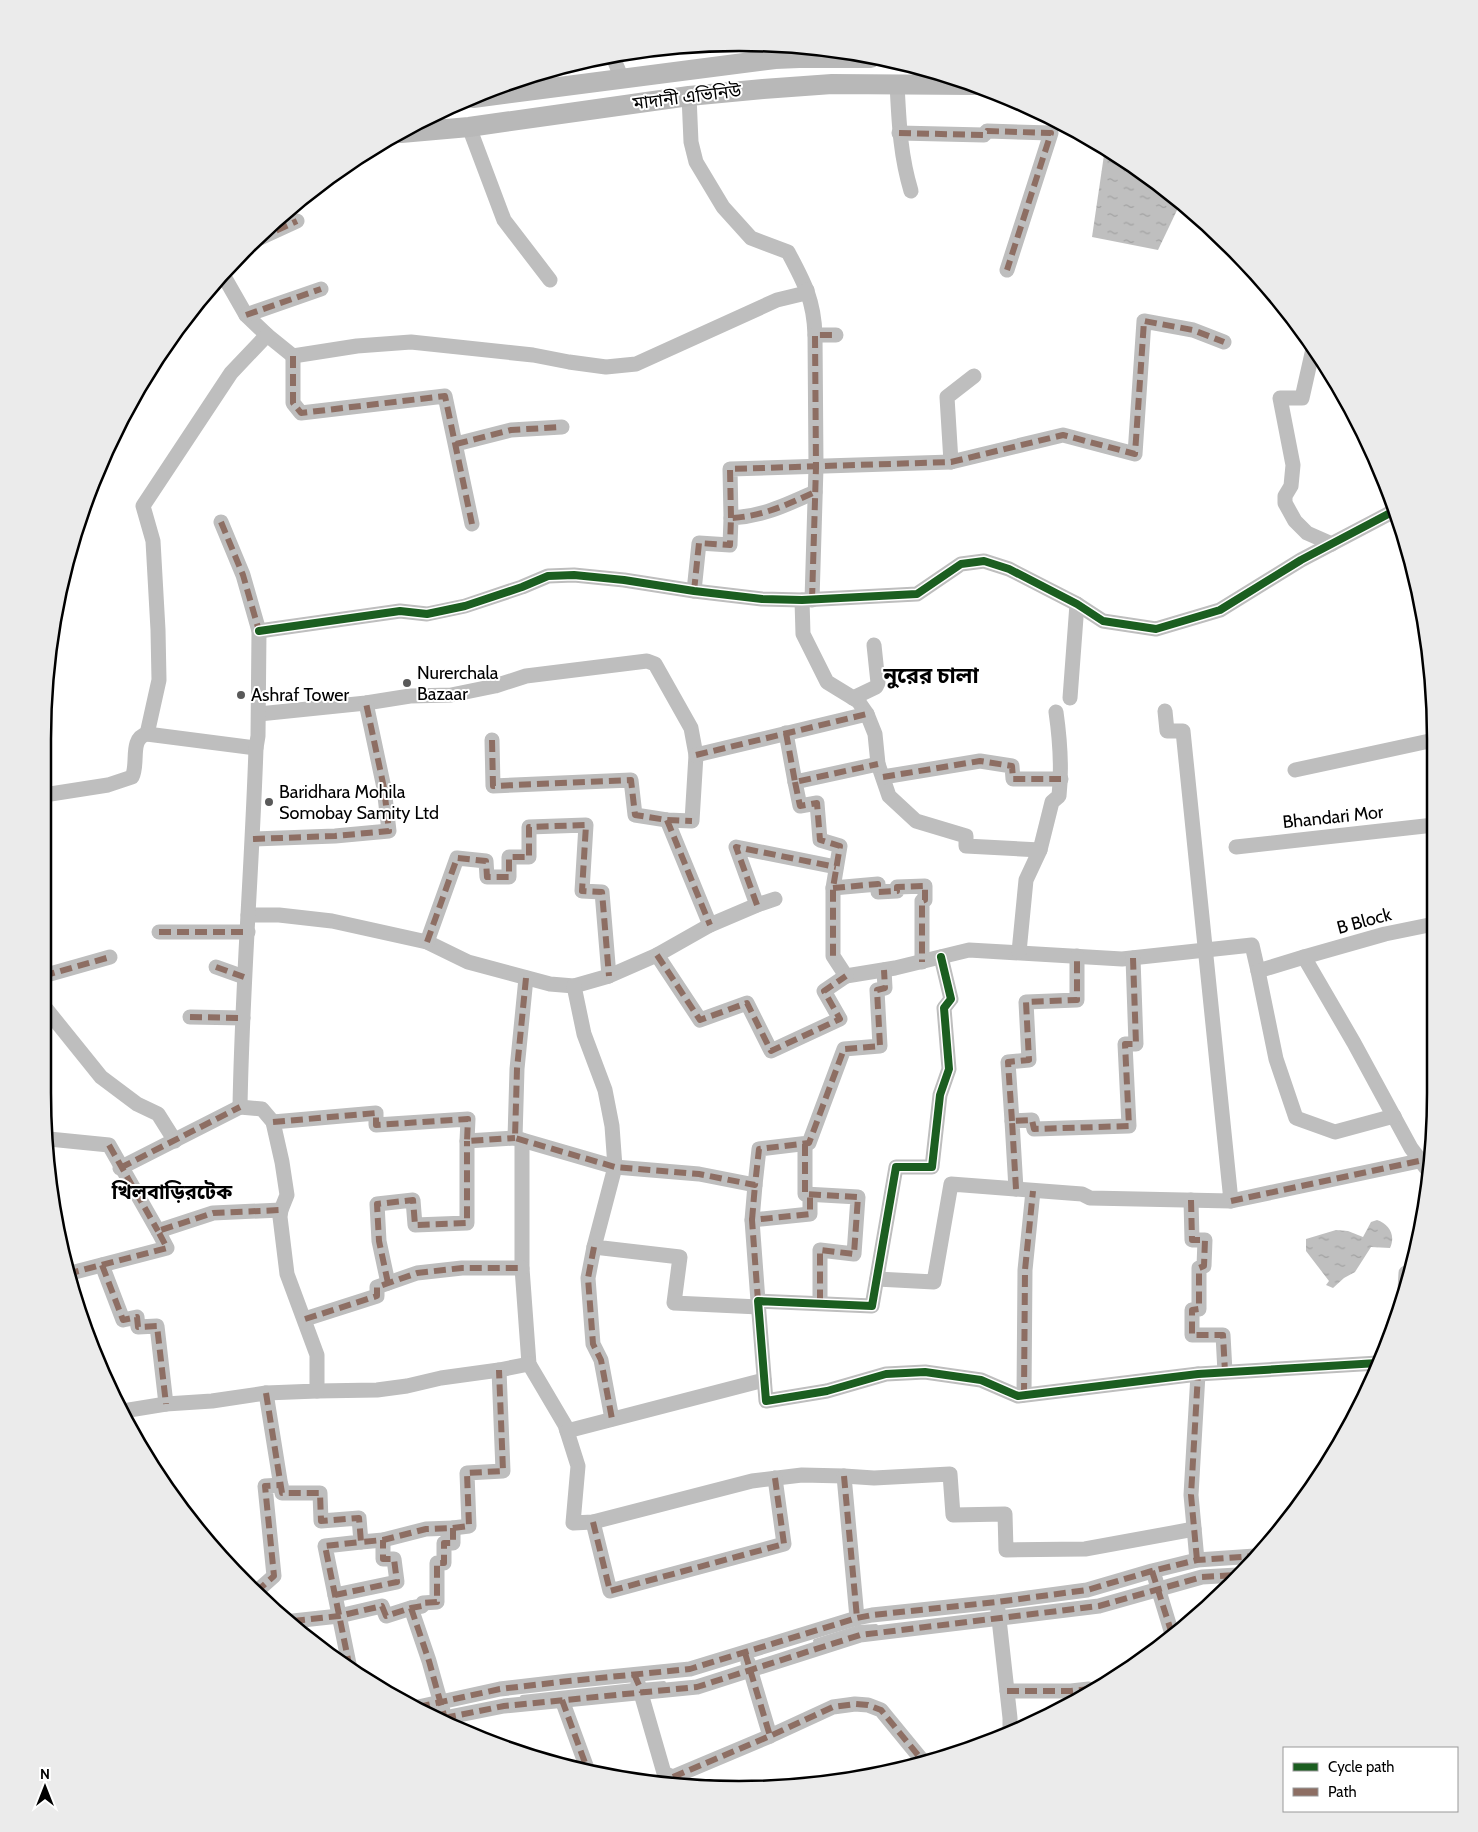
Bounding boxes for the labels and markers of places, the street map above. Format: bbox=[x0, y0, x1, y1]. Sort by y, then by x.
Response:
place label: Nurerchala Bazaar bbox=[417, 662, 499, 705]
marker: Nurerchala Bazaar bbox=[401, 677, 413, 689]
place label: Ashraf Tower bbox=[251, 684, 350, 706]
marker: Ashraf Tower bbox=[235, 689, 247, 701]
place label: Baridhara Mohila Somobay Samity Ltd bbox=[279, 781, 439, 824]
marker: Baridhara Mohila Somobay Samity Ltd bbox=[263, 796, 275, 808]

